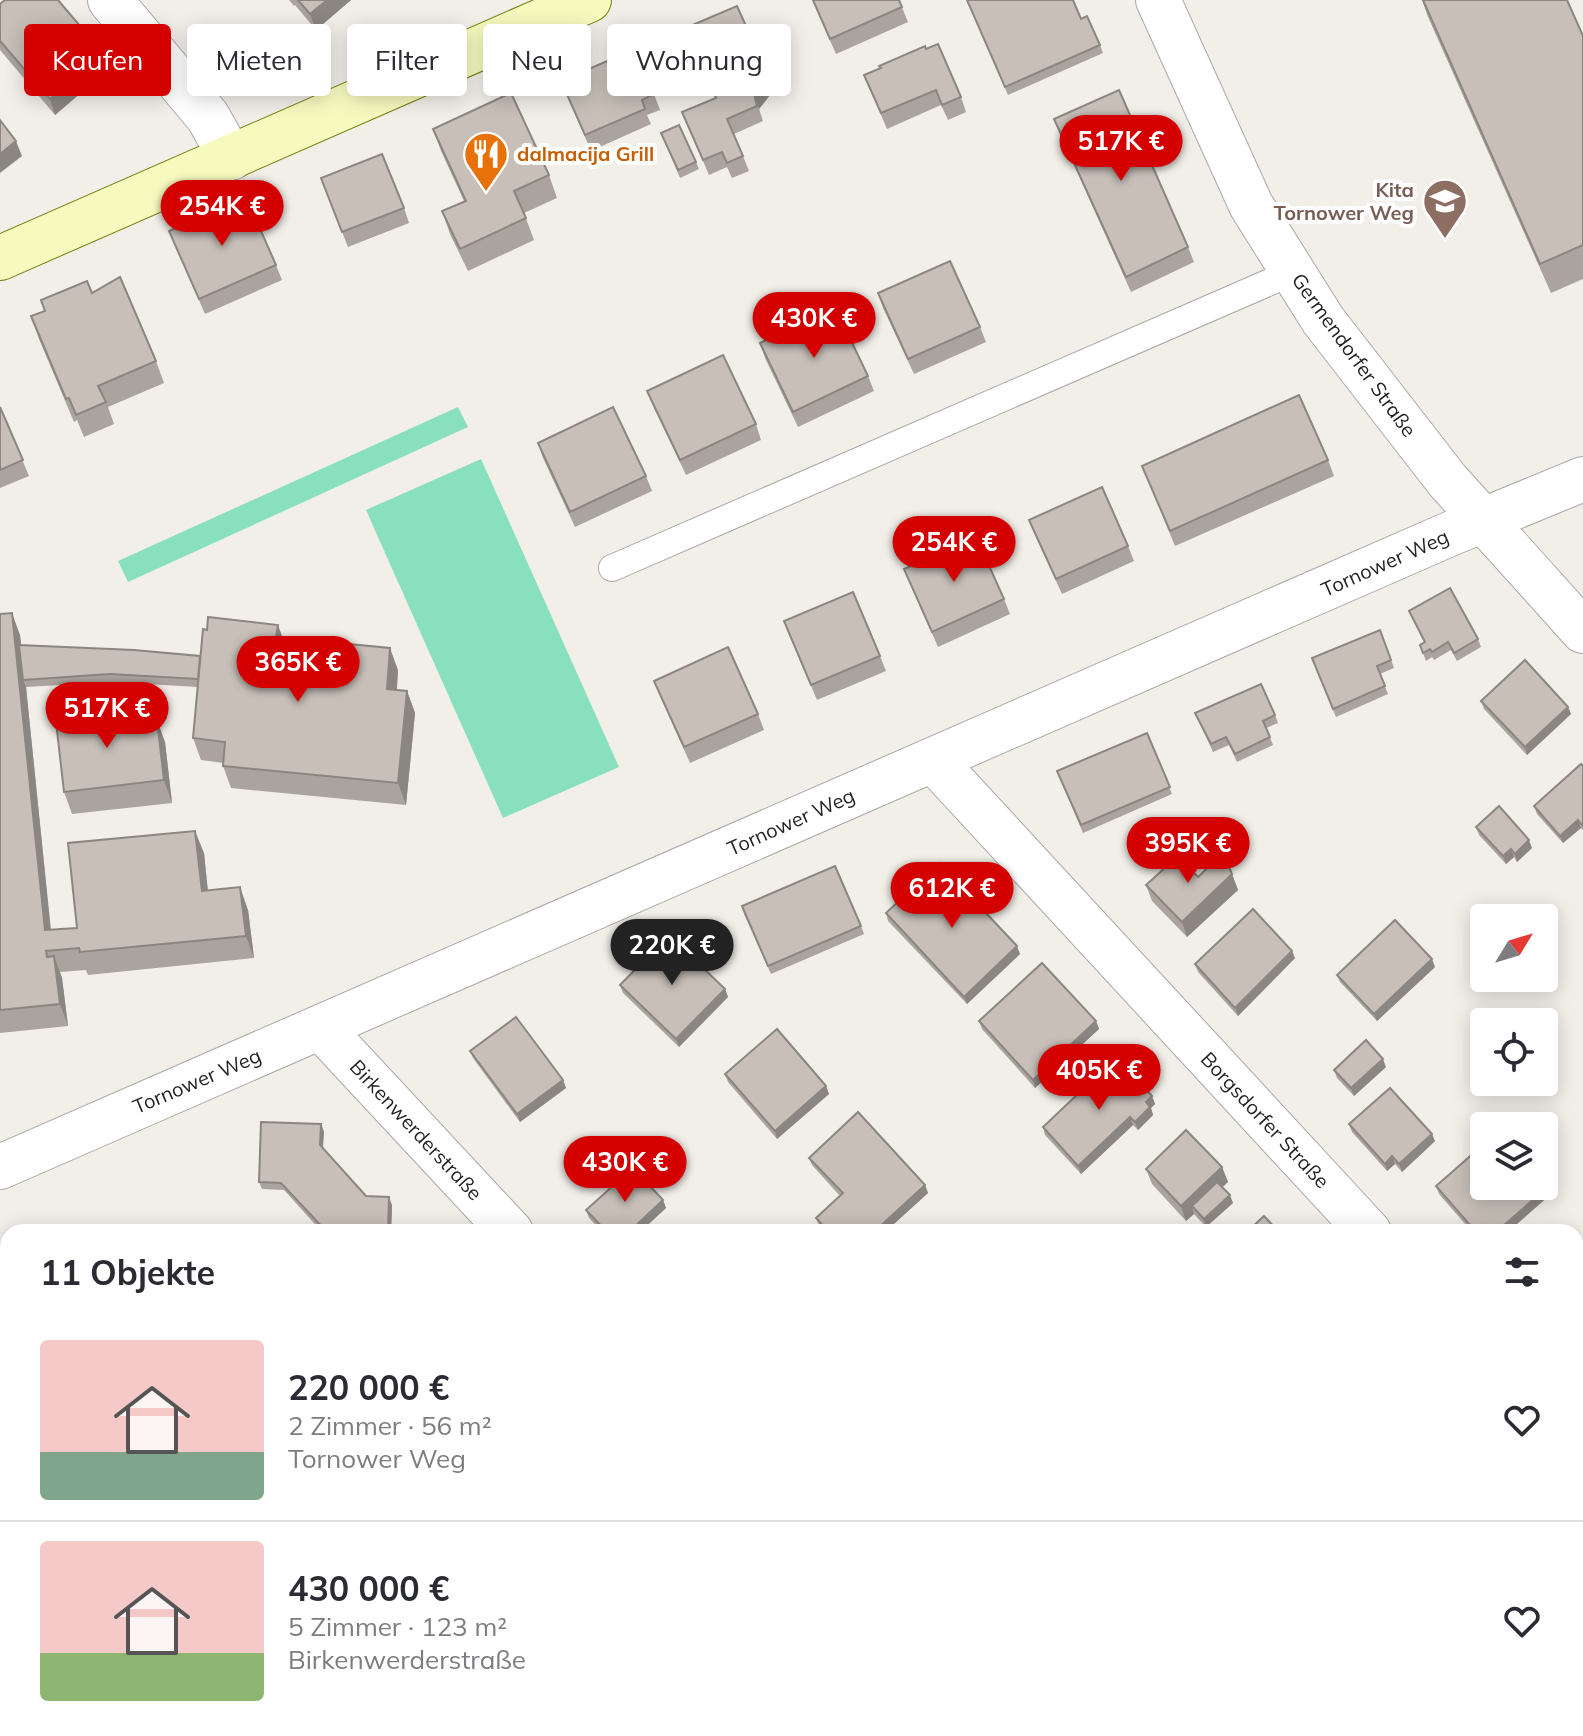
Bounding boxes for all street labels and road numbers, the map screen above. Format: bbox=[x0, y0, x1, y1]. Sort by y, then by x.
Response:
street label: Germendorfer Straße bbox=[1287, 268, 1422, 441]
street label: Tornower Weg bbox=[1317, 523, 1452, 602]
street label: Tornower Weg bbox=[723, 782, 858, 861]
street label: Tornower Weg bbox=[129, 1042, 265, 1119]
street label: Borgsdorfer Straße bbox=[1196, 1046, 1335, 1193]
street label: Birkenwerderstraße bbox=[345, 1054, 488, 1205]

